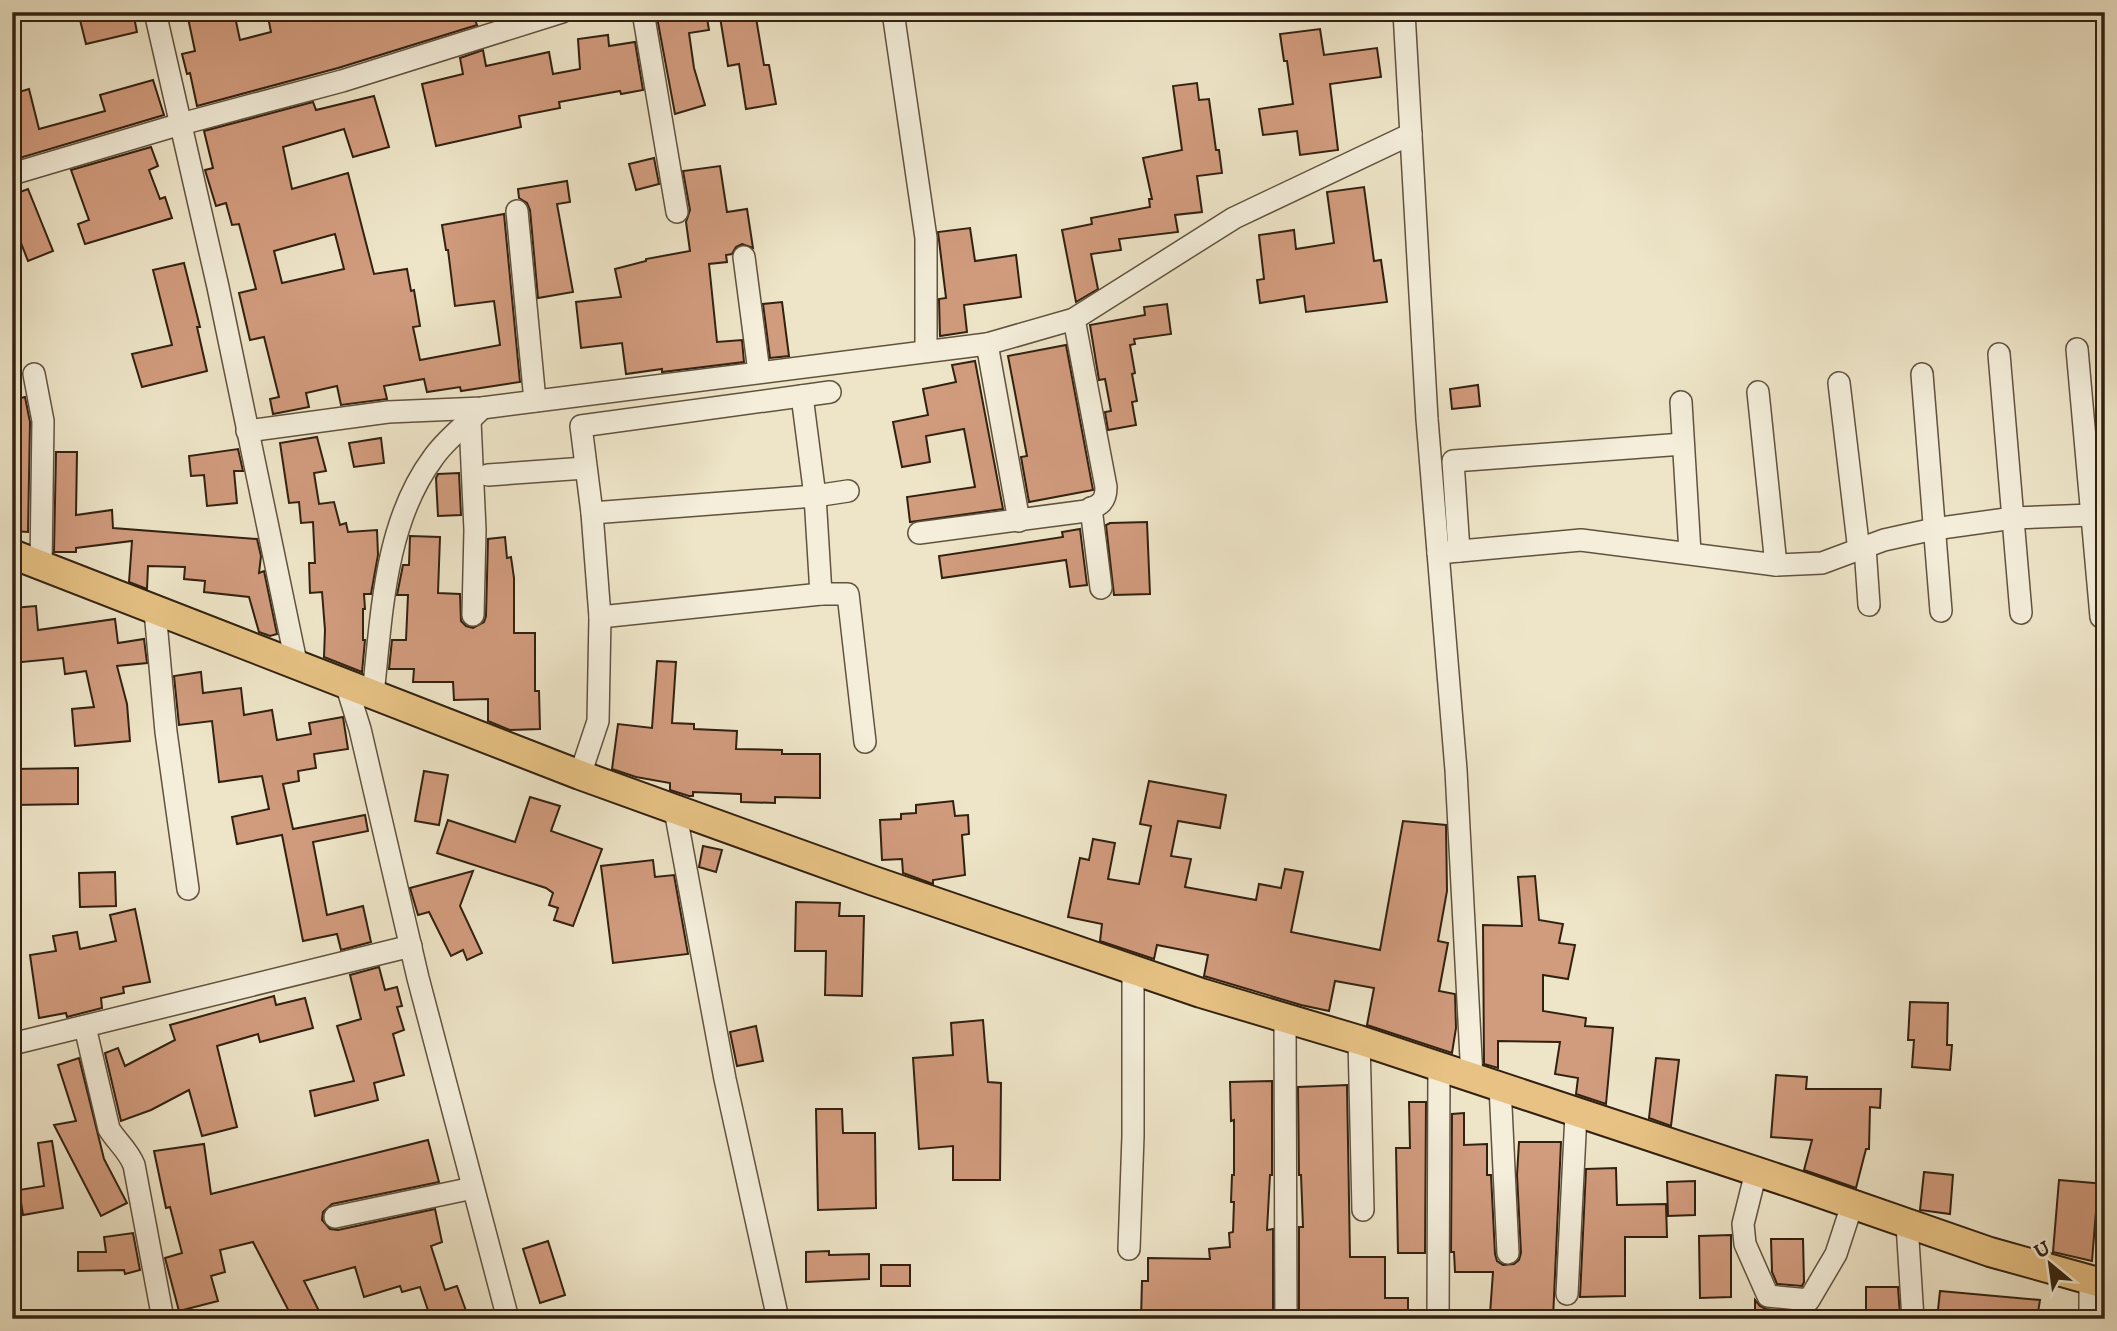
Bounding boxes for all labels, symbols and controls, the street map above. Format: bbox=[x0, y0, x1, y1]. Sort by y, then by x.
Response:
north arrow bbox=[2016, 1230, 2086, 1300]
text: U bbox=[2030, 1237, 2055, 1264]

